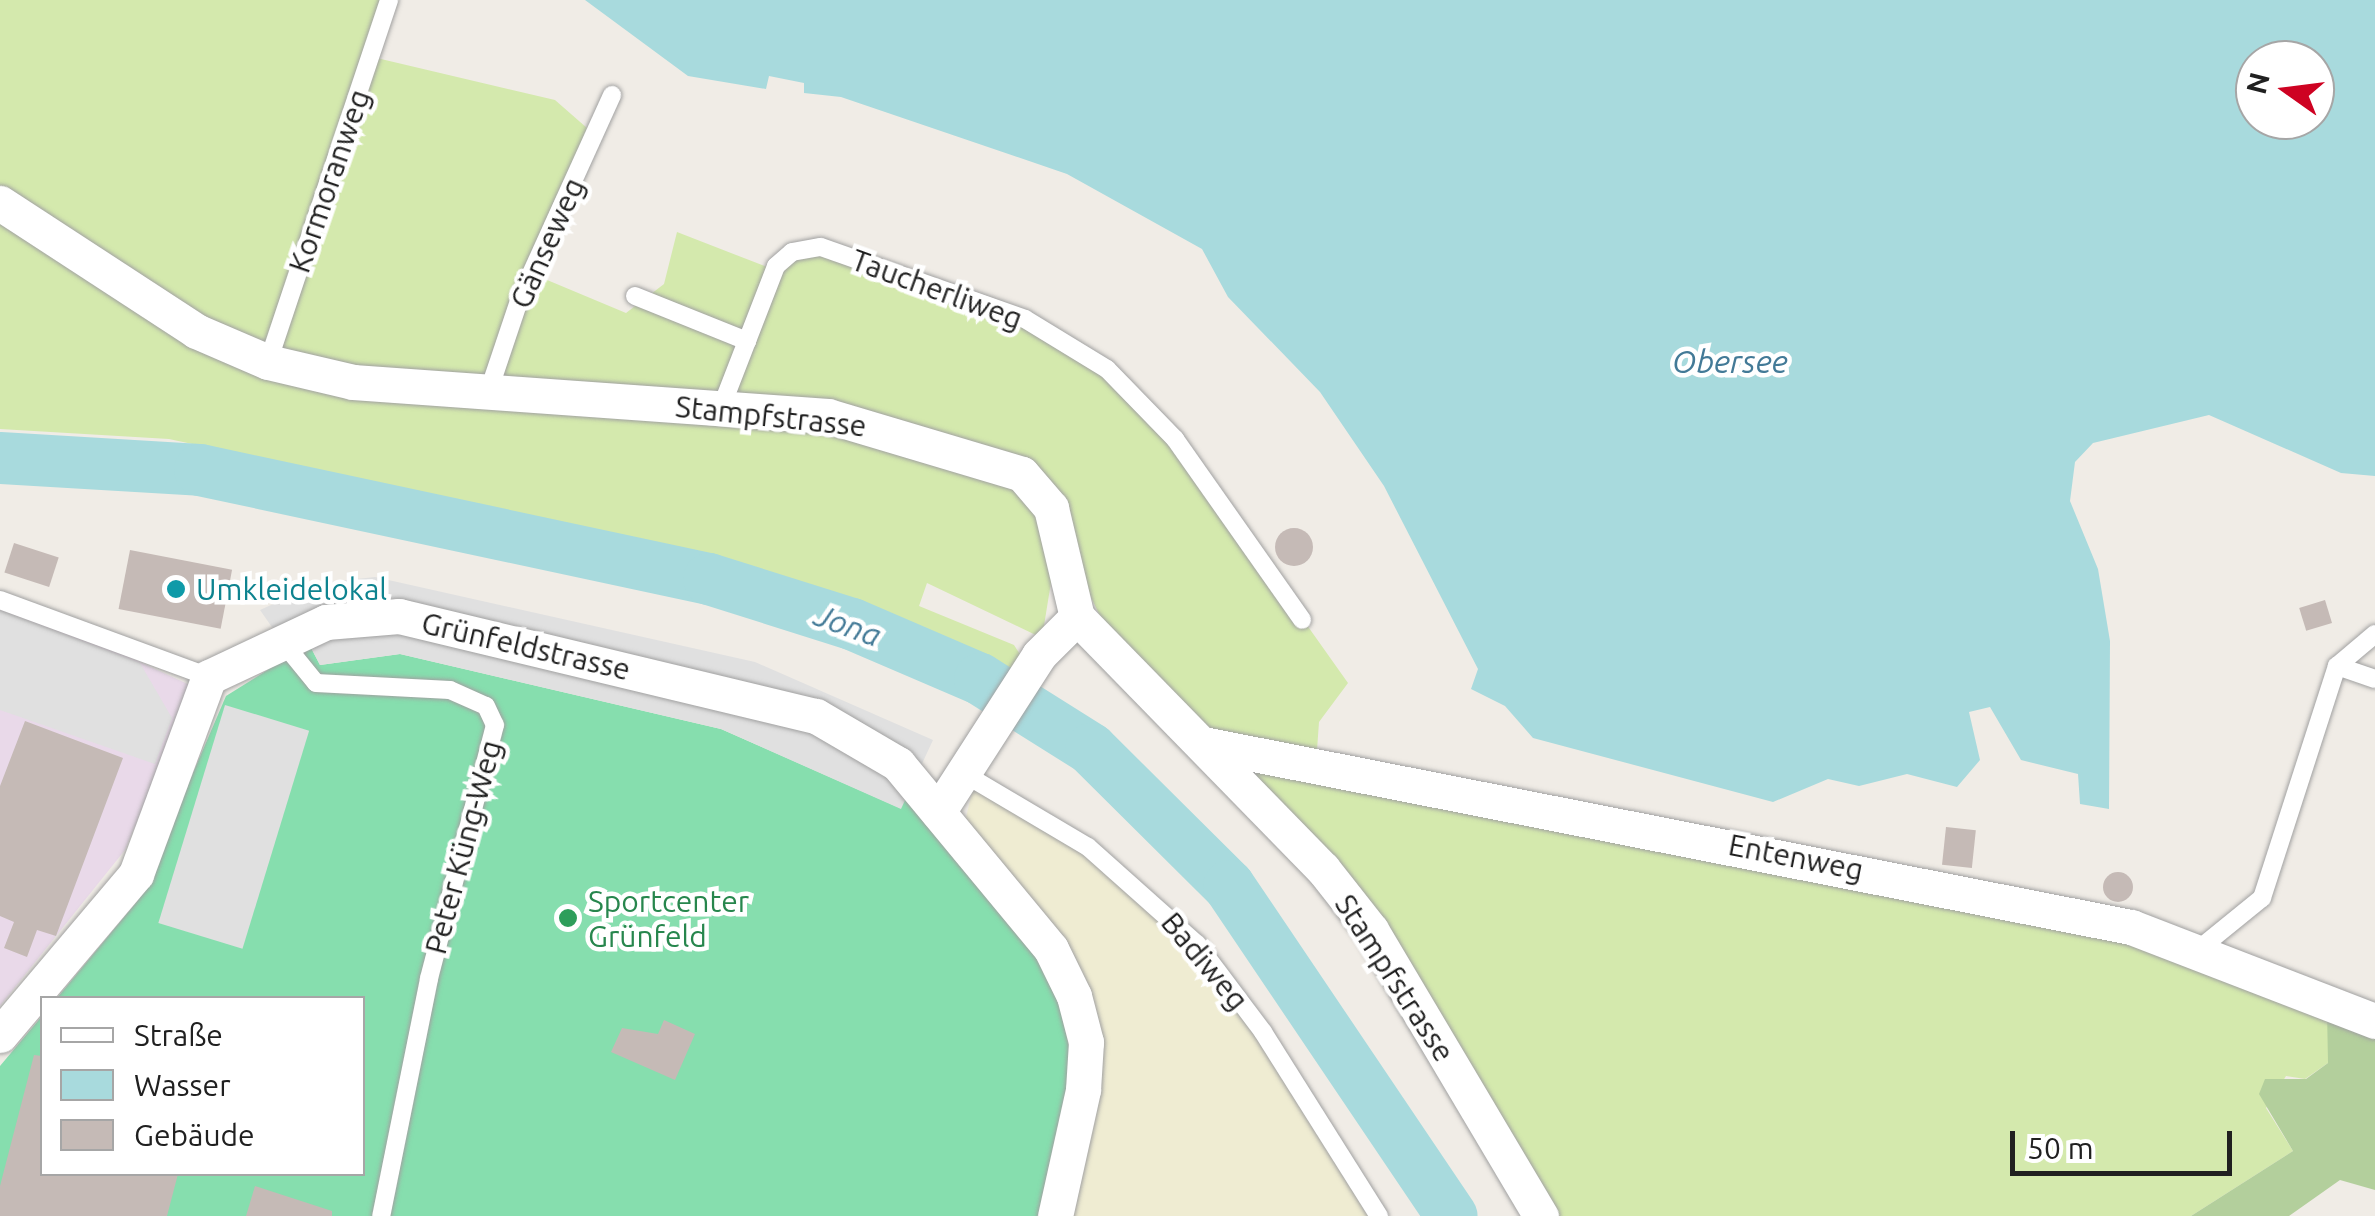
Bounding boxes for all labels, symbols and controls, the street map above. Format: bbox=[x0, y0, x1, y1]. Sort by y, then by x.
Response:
north arrow bbox=[2235, 40, 2335, 140]
text: N bbox=[2240, 69, 2275, 97]
street label: Kormoranweg bbox=[281, 85, 377, 277]
street label: Gänseweg bbox=[502, 172, 592, 314]
street label: Taucherliweg bbox=[847, 241, 1027, 337]
water label: Obersee bbox=[1672, 342, 1788, 380]
street label: Stampfstrasse bbox=[674, 388, 868, 444]
place label: Umkleidelokal bbox=[196, 571, 387, 607]
marker: Umkleidelokal bbox=[165, 578, 187, 600]
water label: Jona bbox=[810, 595, 886, 655]
street label: Grünfeldstrasse bbox=[418, 604, 634, 688]
street label: Peter Küng-Weg bbox=[417, 736, 509, 958]
street label: Entenweg bbox=[1726, 826, 1866, 888]
place label: Sportcenter Grünfeld bbox=[588, 883, 749, 954]
street label: Stampfstrasse bbox=[1328, 888, 1462, 1068]
street label: Badiweg bbox=[1154, 905, 1256, 1017]
marker: Sportcenter Grünfeld bbox=[557, 907, 579, 929]
legend bbox=[40, 996, 365, 1176]
text: Straße bbox=[134, 1018, 223, 1052]
text: Wasser bbox=[134, 1068, 231, 1102]
scale bar bbox=[2015, 1111, 2238, 1173]
text: Gebäude bbox=[134, 1118, 255, 1152]
text: 50 m bbox=[2027, 1131, 2094, 1165]

